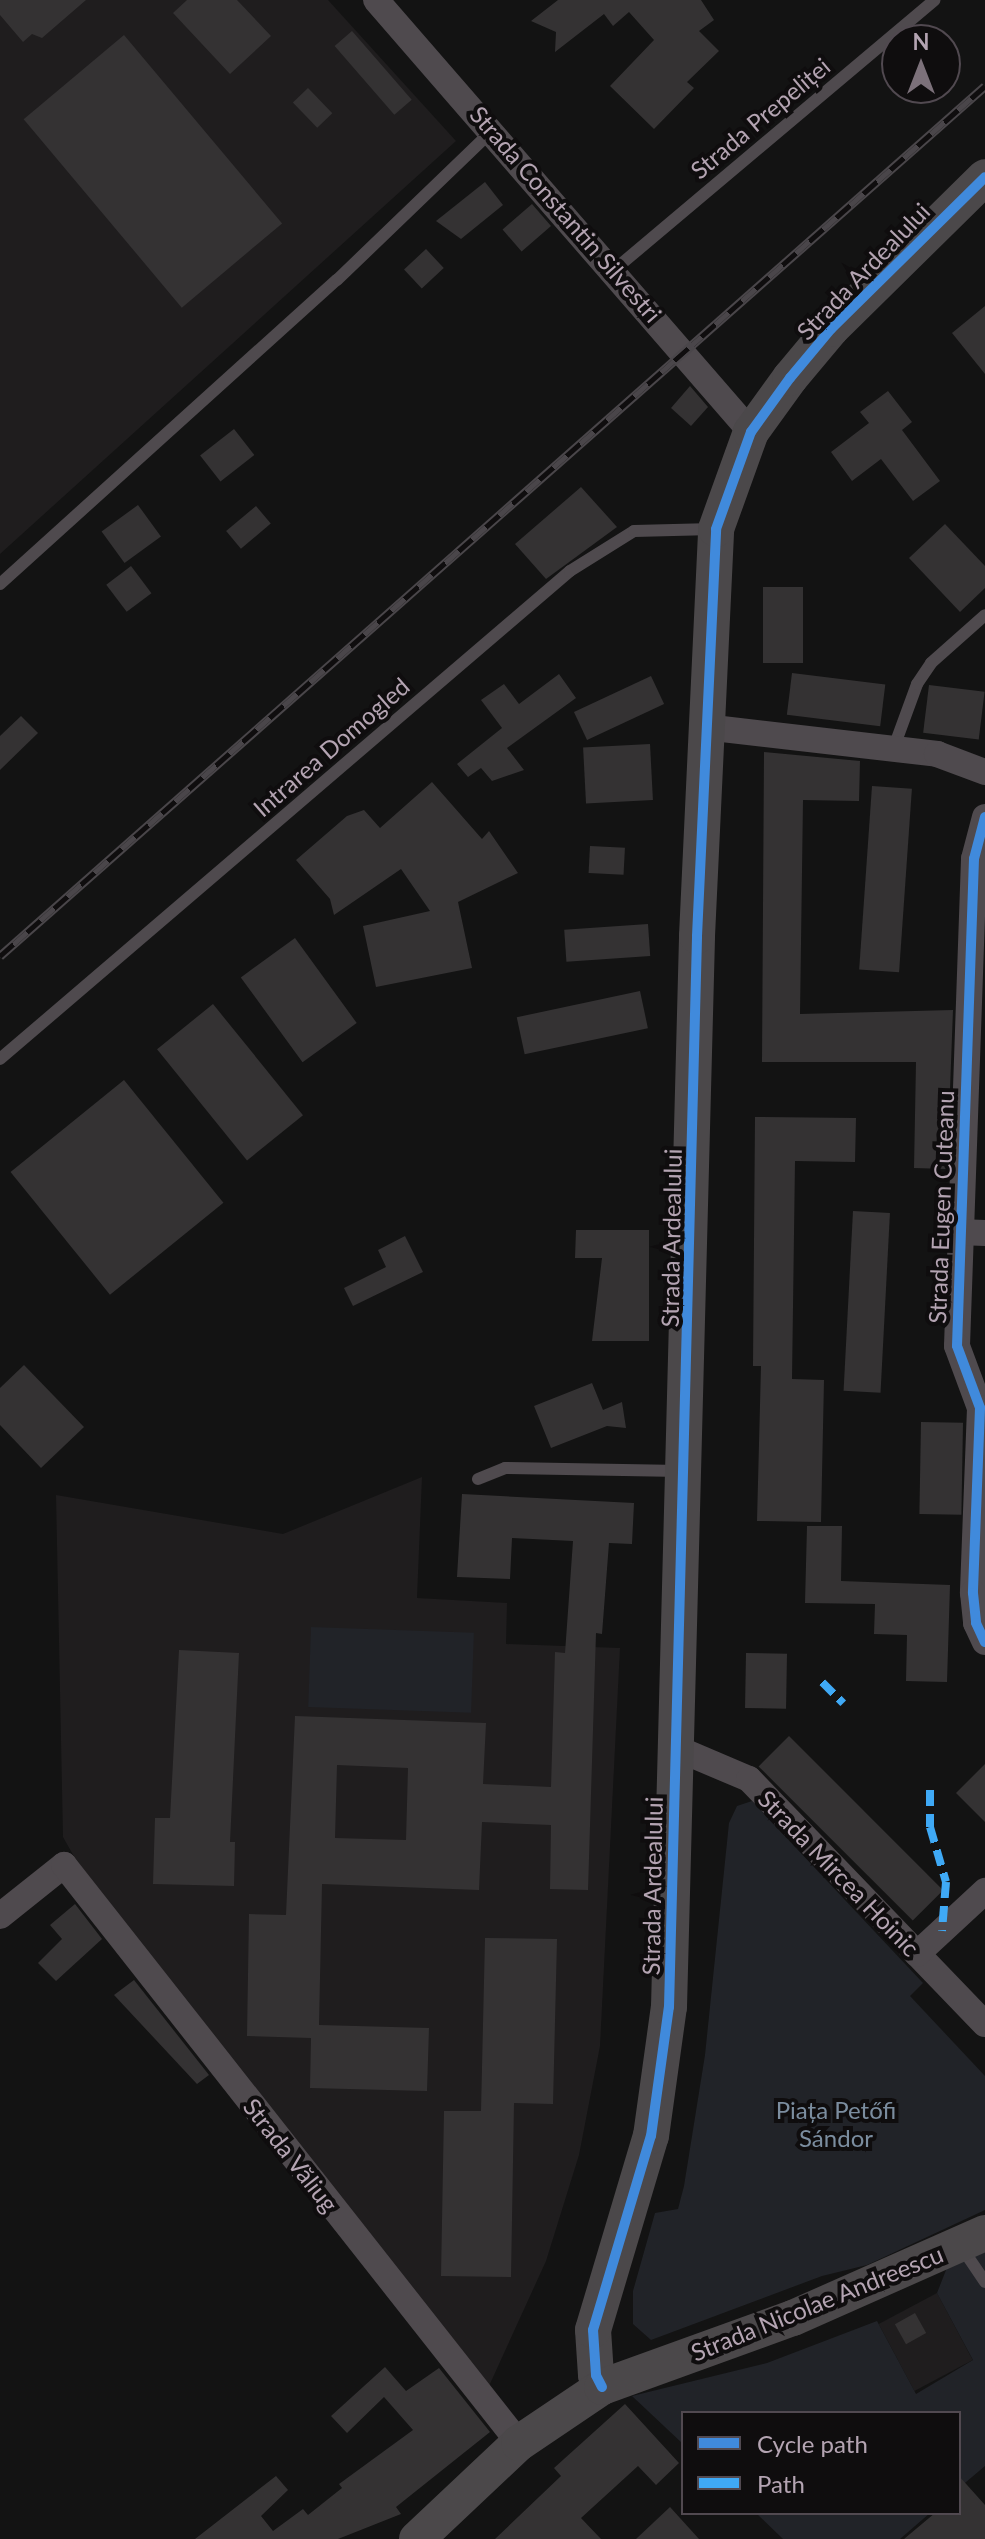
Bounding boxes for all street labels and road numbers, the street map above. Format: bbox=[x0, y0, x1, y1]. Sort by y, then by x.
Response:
street label: Strada Prepeliței bbox=[685, 51, 835, 185]
street label: Strada Constantin Silvestri bbox=[464, 100, 668, 328]
street label: Strada Ardealului bbox=[790, 196, 936, 346]
street label: Intrarea Domogled bbox=[247, 671, 415, 823]
street label: Strada Eugen Cuteanu bbox=[923, 1090, 959, 1324]
street label: Strada Ardealului bbox=[655, 1148, 687, 1328]
street label: Strada Mircea Hoinic bbox=[753, 1784, 925, 1962]
street label: Strada Ardealului bbox=[636, 1796, 668, 1976]
street label: Strada Văliug bbox=[237, 2092, 345, 2218]
street label: Strada Nicolae Andreescu bbox=[686, 2239, 948, 2367]

